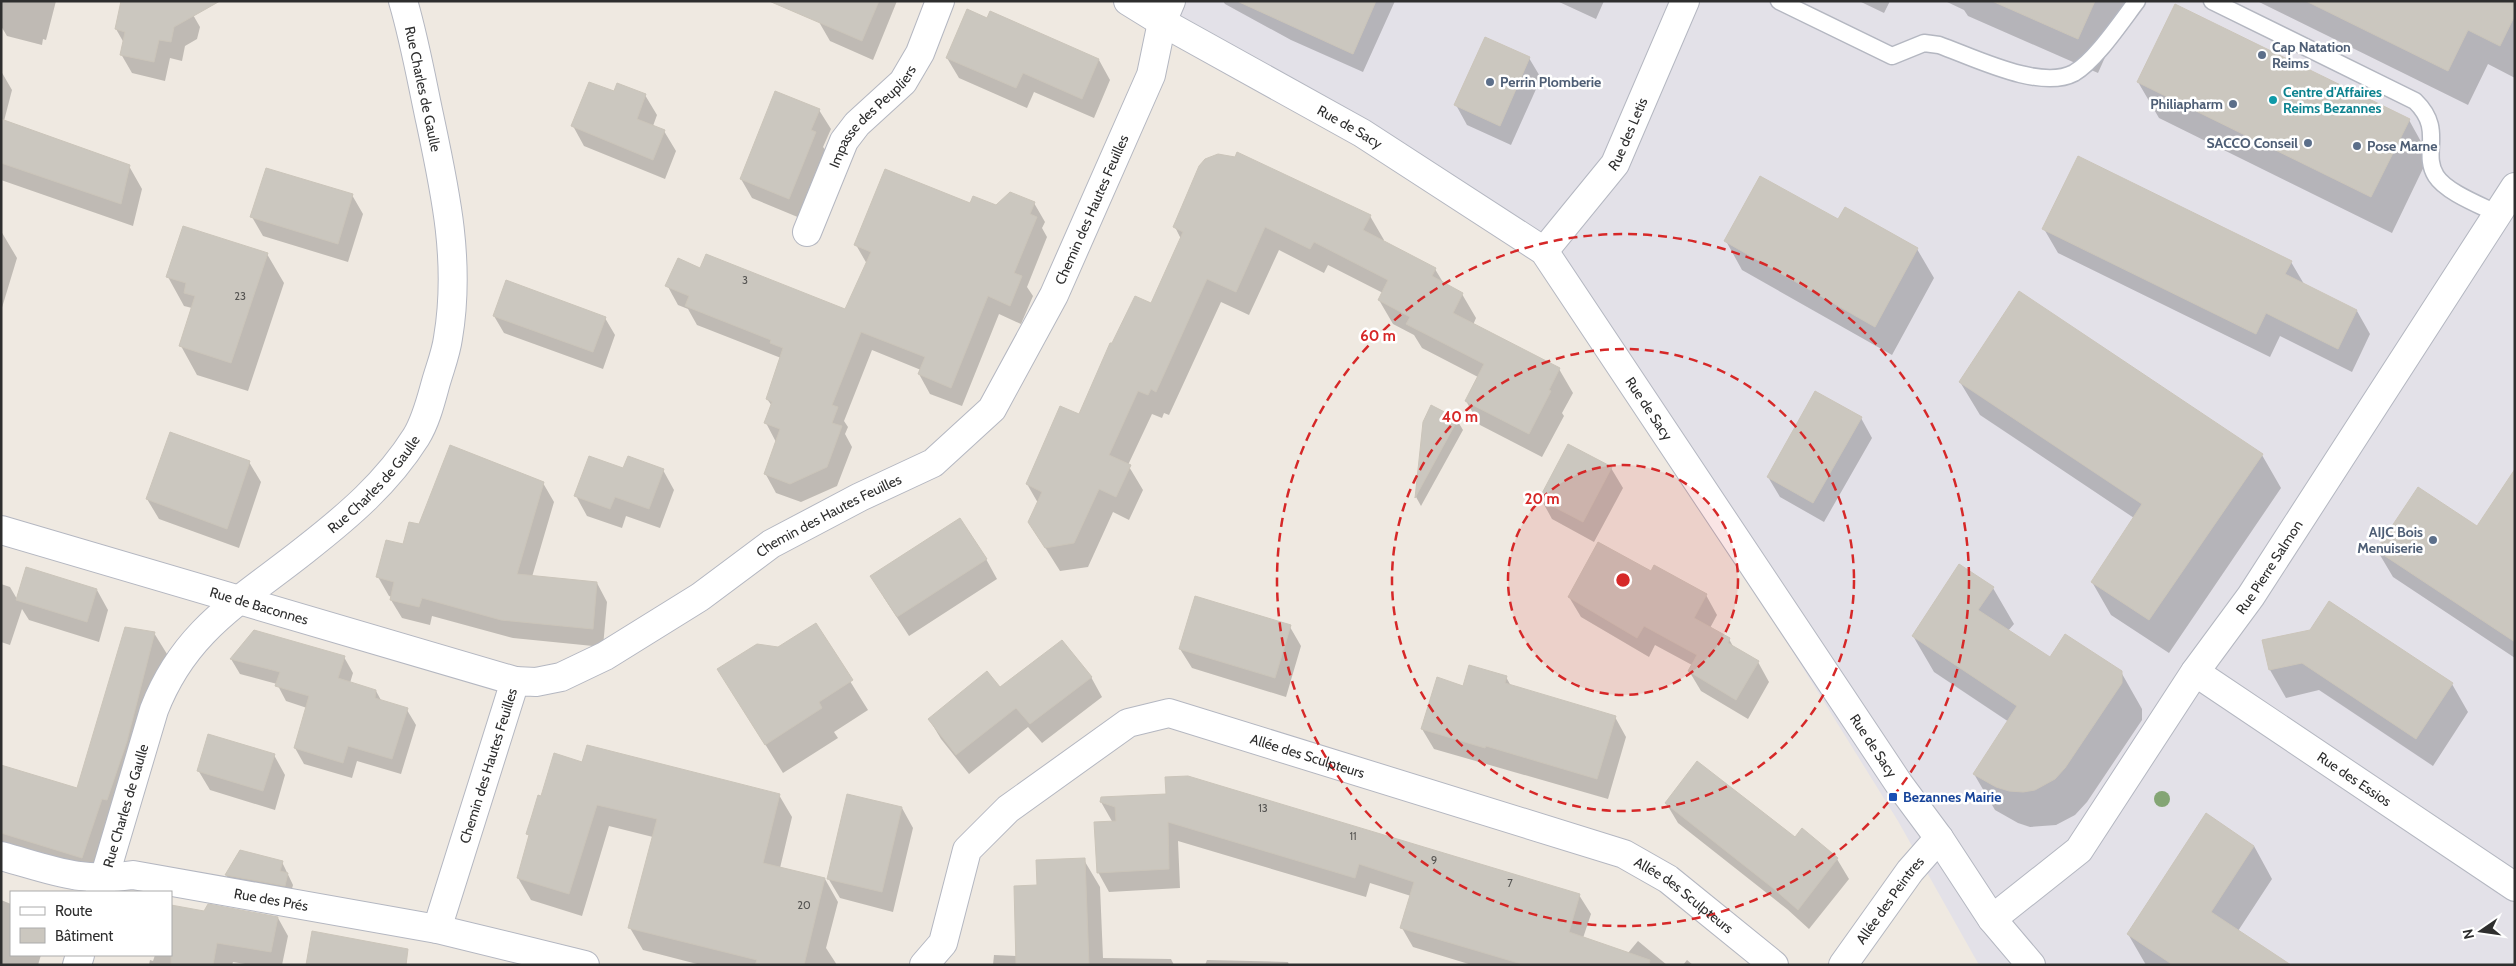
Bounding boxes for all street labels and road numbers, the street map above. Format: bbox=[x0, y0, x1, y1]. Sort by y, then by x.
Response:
street label: Rue Charles de Gaulle bbox=[401, 25, 445, 153]
street label: Impasse des Peupliers bbox=[825, 62, 920, 171]
street label: Rue des Letis bbox=[1604, 95, 1652, 174]
street label: Rue de Sacy bbox=[1314, 101, 1386, 153]
street label: Chemin des Hautes Feuilles bbox=[1051, 132, 1133, 287]
street label: Rue de Sacy bbox=[1621, 374, 1677, 444]
street label: Rue Charles de Gaulle bbox=[324, 432, 424, 537]
street label: Chemin des Hautes Feuilles bbox=[752, 470, 904, 561]
street label: Rue Pierre Salmon bbox=[2232, 517, 2307, 618]
street label: Rue de Baconnes bbox=[208, 583, 311, 629]
street label: Chemin des Hautes Feuilles bbox=[455, 686, 521, 846]
street label: Rue de Sacy bbox=[1846, 711, 1901, 781]
street label: Allée des Sculpteurs bbox=[1248, 730, 1367, 782]
street label: Rue Charles de Gaulle bbox=[99, 742, 152, 870]
street label: Rue des Essios bbox=[2314, 748, 2395, 811]
street label: Allée des Peintres bbox=[1852, 852, 1928, 947]
street label: Allée des Sculpteurs bbox=[1631, 853, 1737, 937]
street label: Rue des Prés bbox=[233, 884, 310, 915]

